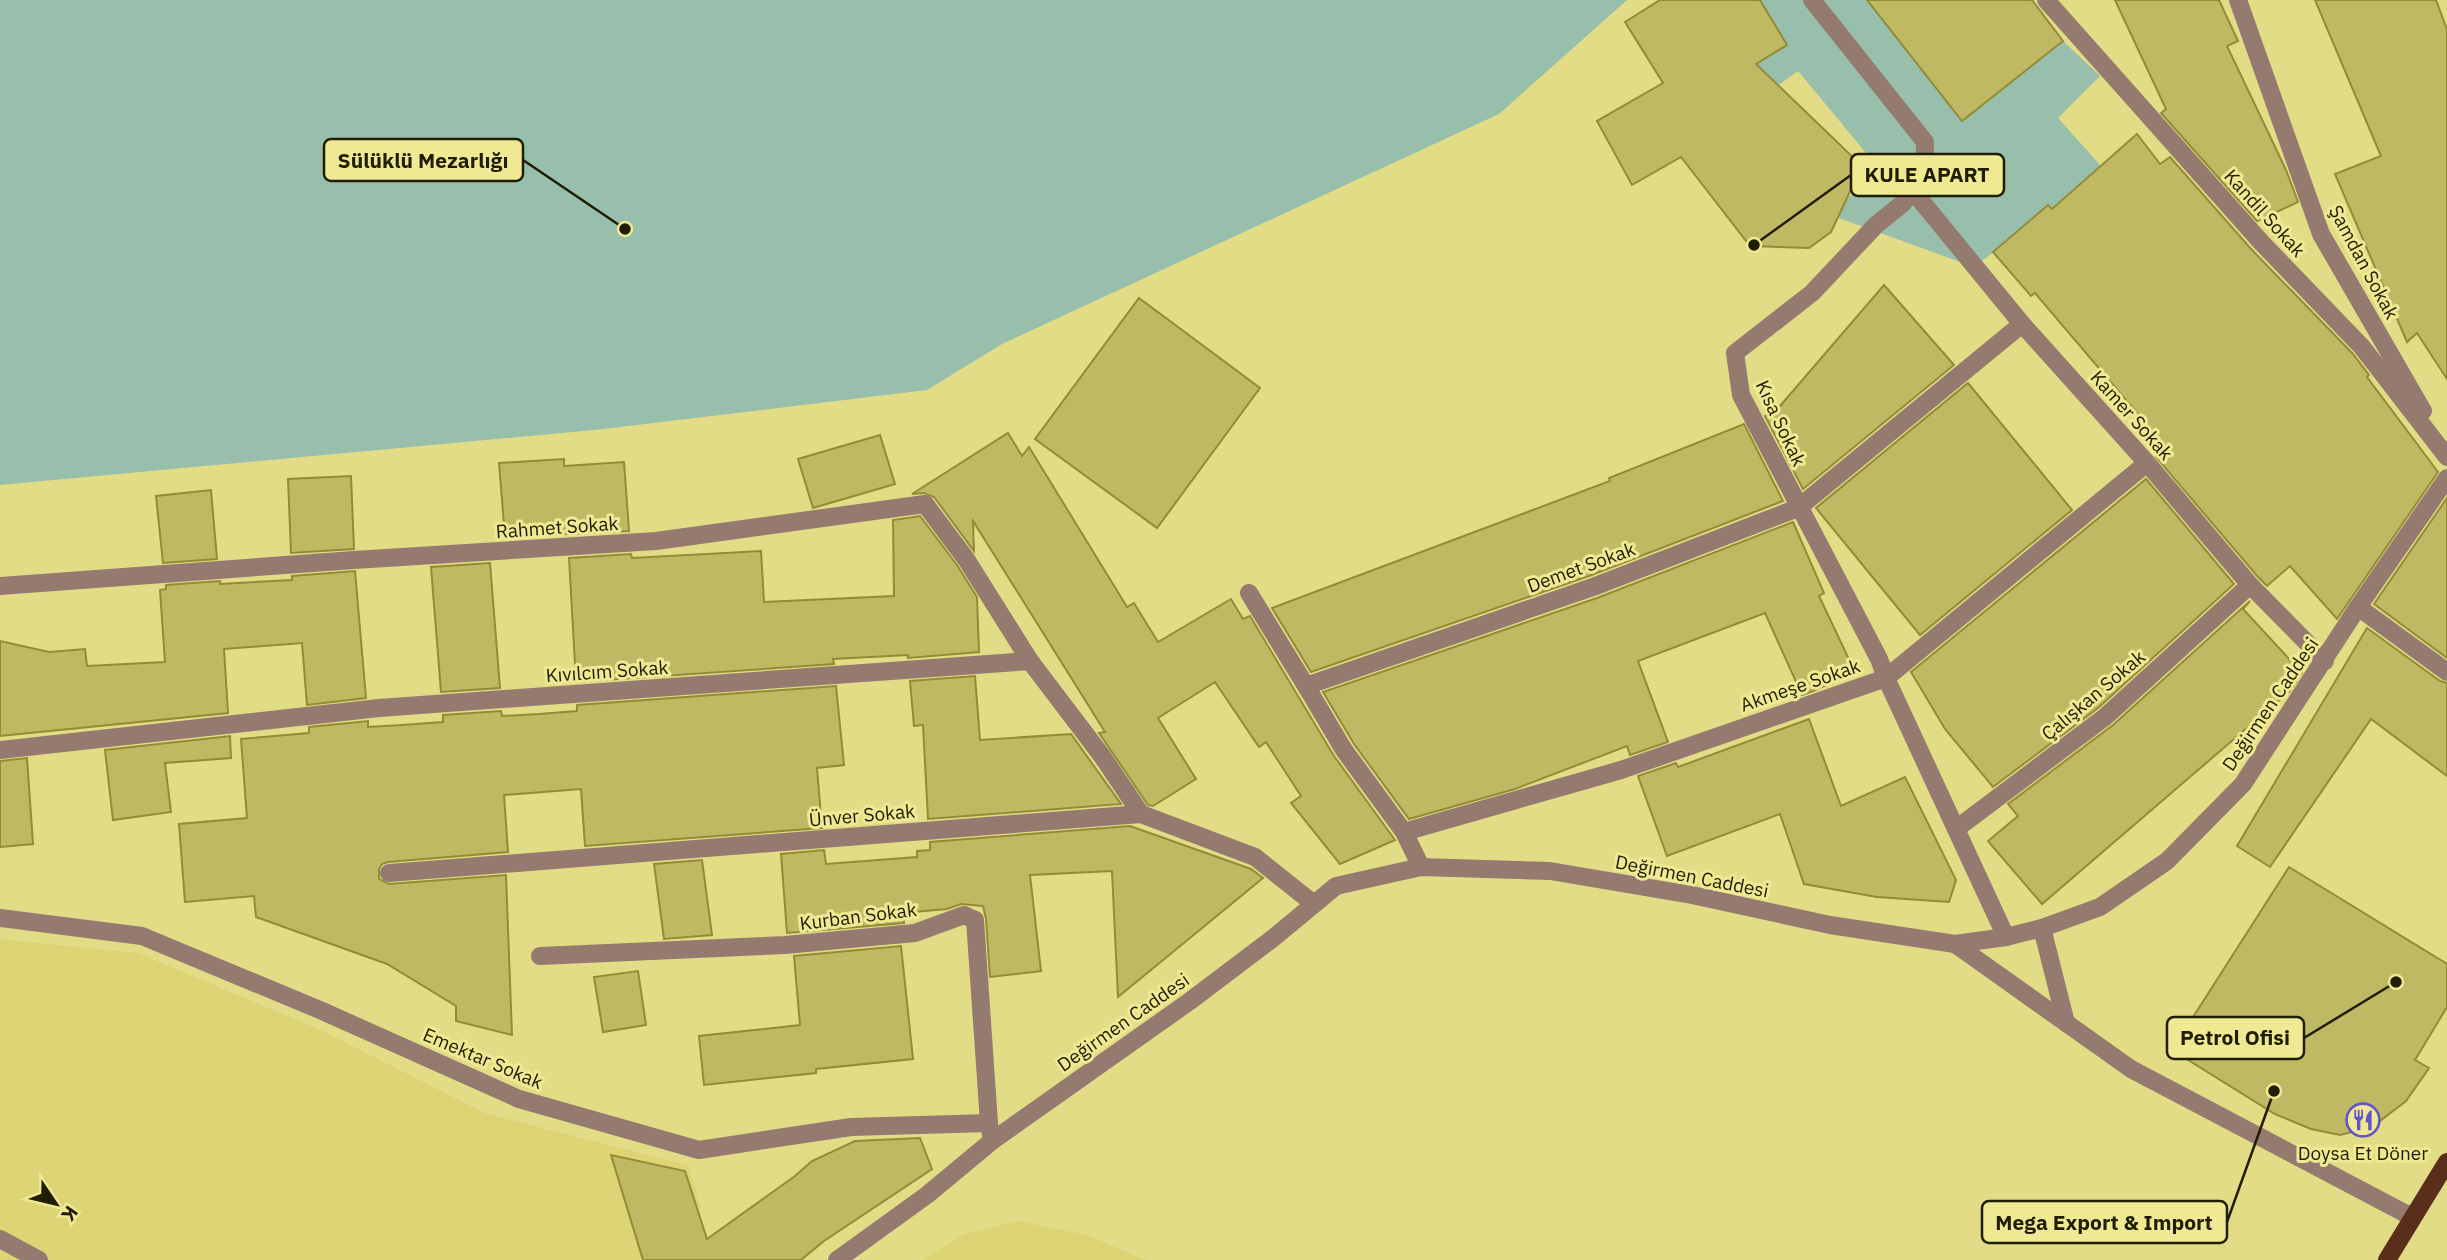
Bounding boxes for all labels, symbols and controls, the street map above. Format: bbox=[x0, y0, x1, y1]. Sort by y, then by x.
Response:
callout: Sülüklü Mezarlığı bbox=[324, 139, 523, 181]
text: Sülüklü Mezarlığı bbox=[338, 146, 508, 174]
callout: KULE APART bbox=[1851, 154, 2004, 196]
text: KULE APART bbox=[1865, 160, 1989, 188]
street label: Kandil Sokak bbox=[2219, 164, 2311, 262]
street label: Şamdan Sokak bbox=[2324, 201, 2404, 323]
street label: Kamer Sokak bbox=[2086, 365, 2178, 465]
street label: Kısa Sokak bbox=[1751, 376, 1811, 470]
street label: Rahmet Sokak bbox=[495, 511, 619, 543]
street label: Demet Sokak bbox=[1524, 536, 1638, 598]
street label: Değirmen Caddesi bbox=[2217, 633, 2323, 775]
street label: Çalışkan Sokak bbox=[2036, 645, 2150, 745]
street label: Akmeşe Sokak bbox=[1737, 653, 1863, 717]
street label: Kıvılcım Sokak bbox=[545, 655, 669, 687]
street label: Ünver Sokak bbox=[808, 798, 916, 832]
street label: Değirmen Caddesi bbox=[1613, 849, 1771, 903]
street label: Kurban Sokak bbox=[798, 897, 918, 935]
street label: Değirmen Caddesi bbox=[1052, 968, 1194, 1076]
callout: Petrol Ofisi bbox=[2167, 1017, 2304, 1059]
street label: Emektar Sokak bbox=[419, 1022, 547, 1094]
text: Petrol Ofisi bbox=[2180, 1023, 2290, 1051]
restaurant icon: Doysa Et Döner bbox=[2344, 1101, 2382, 1139]
place label: Doysa Et Döner bbox=[2298, 1141, 2428, 1165]
north arrow bbox=[21, 1169, 91, 1239]
text: K bbox=[56, 1201, 84, 1226]
callout: Mega Export & Import bbox=[1982, 1201, 2227, 1243]
text: Mega Export & Import bbox=[1995, 1208, 2213, 1236]

